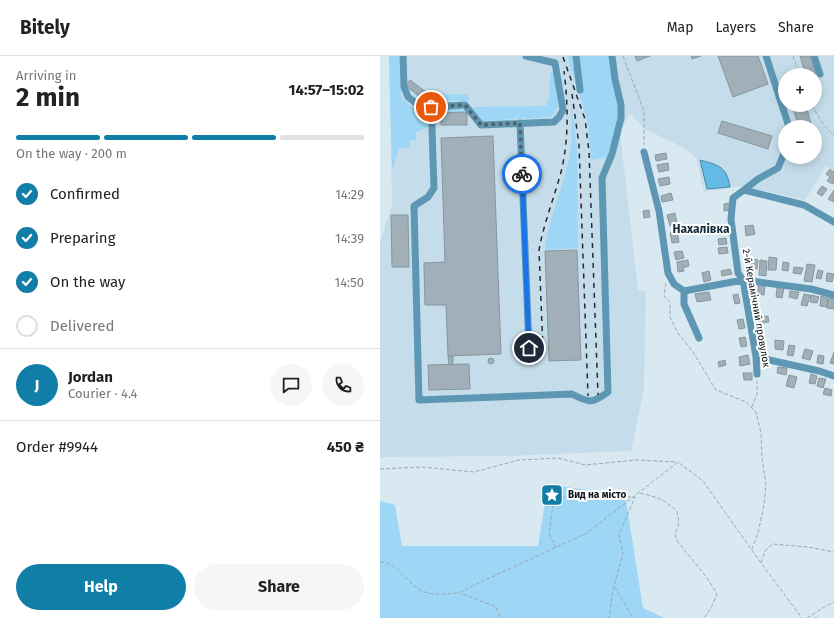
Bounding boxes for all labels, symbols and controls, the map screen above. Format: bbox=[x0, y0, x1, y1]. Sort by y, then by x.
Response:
text: Bitely bbox=[20, 16, 70, 39]
text: Map bbox=[667, 19, 693, 36]
text: Layers bbox=[715, 19, 756, 36]
text: Share bbox=[778, 19, 814, 36]
text: Arriving in bbox=[16, 68, 76, 83]
map controls bbox=[778, 68, 822, 164]
button: + bbox=[778, 68, 822, 112]
text: 14:57–15:02 bbox=[288, 81, 364, 99]
text: 2 min bbox=[16, 82, 80, 113]
pin bbox=[414, 90, 448, 124]
icon: bag bbox=[420, 96, 442, 118]
button: − bbox=[778, 120, 822, 164]
text: On the way · 200 m bbox=[16, 146, 127, 161]
courier bbox=[502, 154, 542, 194]
icon: bike bbox=[511, 163, 533, 185]
icon: check bbox=[16, 183, 38, 205]
text: Confirmed bbox=[50, 185, 120, 203]
text: 14:29 bbox=[335, 187, 364, 202]
district label: Нахалівка bbox=[673, 222, 730, 236]
icon: check bbox=[16, 227, 38, 249]
text: Preparing bbox=[50, 229, 115, 247]
text: 14:39 bbox=[335, 231, 364, 246]
street label: 2-й Керамічний провулок bbox=[740, 247, 773, 369]
icon: check bbox=[16, 271, 38, 293]
text: On the way bbox=[50, 273, 125, 291]
text: 14:50 bbox=[335, 275, 364, 290]
text: Delivered bbox=[50, 317, 114, 335]
pin bbox=[512, 331, 546, 365]
icon: home bbox=[518, 337, 540, 359]
button: chat bbox=[270, 364, 312, 406]
button: phone bbox=[322, 364, 364, 406]
text: Jordan bbox=[68, 368, 113, 386]
text: J bbox=[35, 376, 39, 394]
text: Courier · 4.4 bbox=[68, 386, 138, 401]
text: Order #9944 bbox=[16, 438, 98, 456]
text: 450 ₴ bbox=[327, 438, 364, 456]
place icon: Вид на місто bbox=[539, 482, 565, 508]
place label: Вид на місто bbox=[568, 489, 627, 501]
button: Help bbox=[16, 564, 186, 610]
button: Share bbox=[194, 564, 364, 610]

